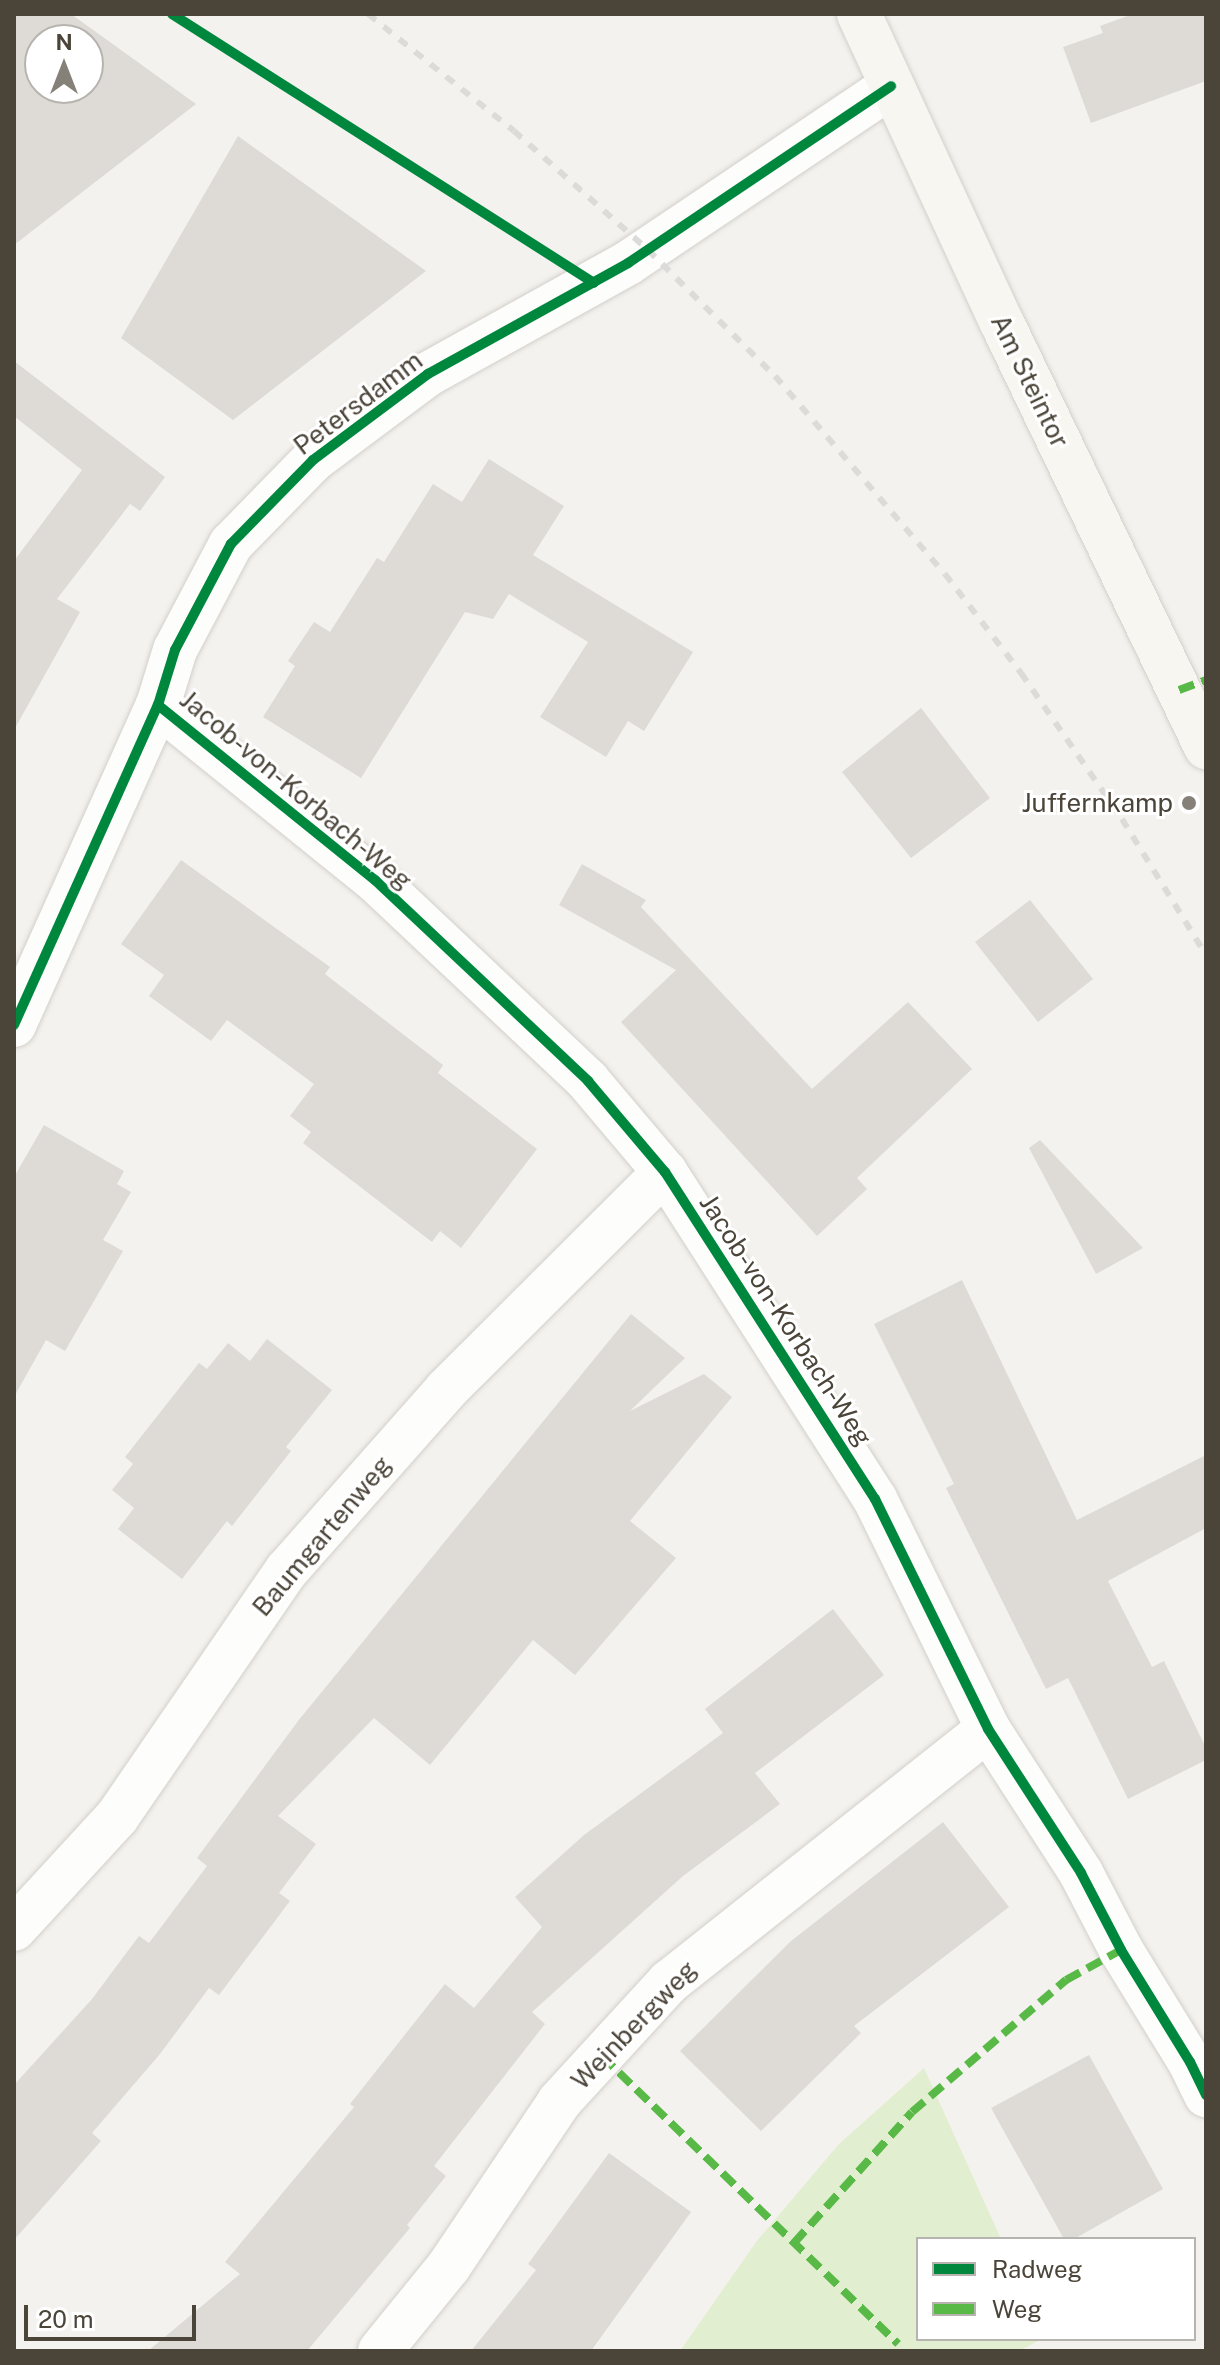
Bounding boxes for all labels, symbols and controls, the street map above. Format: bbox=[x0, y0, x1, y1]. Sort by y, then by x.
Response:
north arrow bbox=[24, 24, 104, 104]
text: N bbox=[55, 29, 73, 55]
street label: Am Steintor bbox=[984, 309, 1076, 453]
street label: Petersdamm bbox=[287, 344, 429, 462]
street label: Jacob-von-Korbach-Weg bbox=[174, 684, 418, 896]
place label: Juffernkamp bbox=[1022, 787, 1173, 819]
marker: Juffernkamp bbox=[1180, 794, 1198, 812]
street label: Jacob-von-Korbach-Weg bbox=[693, 1188, 879, 1452]
street label: Baumgartenweg bbox=[246, 1450, 398, 1622]
street label: Weinbergweg bbox=[565, 1954, 703, 2096]
legend bbox=[916, 2237, 1196, 2341]
text: Radweg bbox=[992, 2255, 1083, 2283]
scale bar bbox=[28, 2289, 200, 2339]
text: Weg bbox=[992, 2295, 1042, 2323]
text: 20 m bbox=[38, 2305, 94, 2333]

